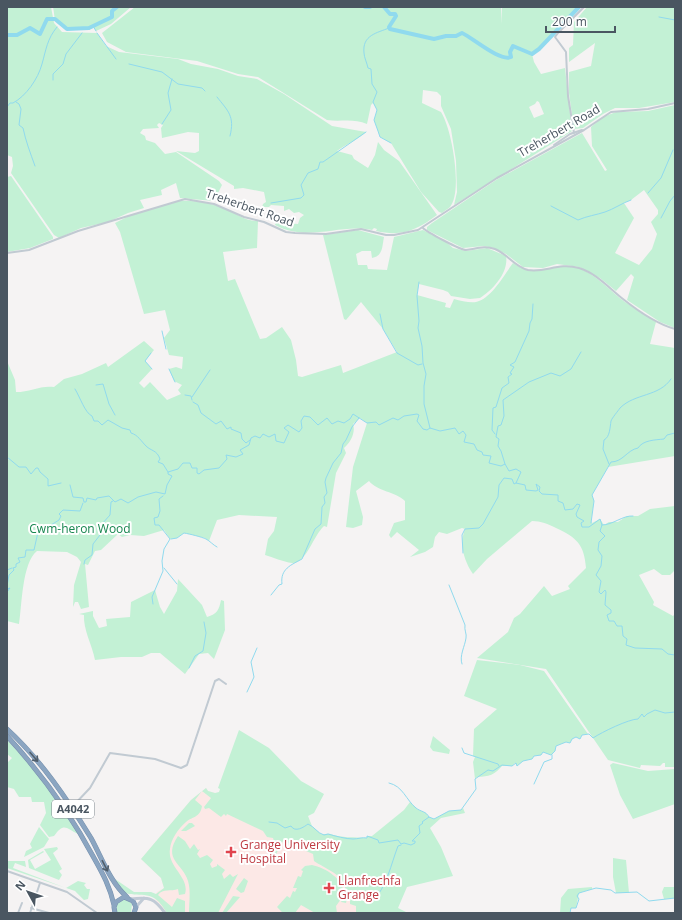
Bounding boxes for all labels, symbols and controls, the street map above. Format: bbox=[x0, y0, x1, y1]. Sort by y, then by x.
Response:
scale bar bbox=[546, 8, 615, 34]
text: 200 m bbox=[552, 13, 587, 30]
street label: Treherbert Road bbox=[515, 100, 603, 161]
street label: Treherbert Road bbox=[204, 184, 297, 231]
park label: Cwm-heron Wood bbox=[29, 520, 131, 537]
one-way arrow bbox=[30, 752, 39, 763]
road number: A4042 bbox=[52, 800, 94, 818]
place label: Grange University Hospital bbox=[240, 836, 341, 867]
marker: Grange University Hospital bbox=[225, 846, 237, 858]
one-way arrow bbox=[102, 859, 110, 871]
north arrow bbox=[8, 872, 48, 912]
place label: Llanfrechfa Grange bbox=[338, 872, 401, 903]
text: N bbox=[11, 877, 29, 894]
marker: Llanfrechfa Grange bbox=[323, 882, 335, 894]

